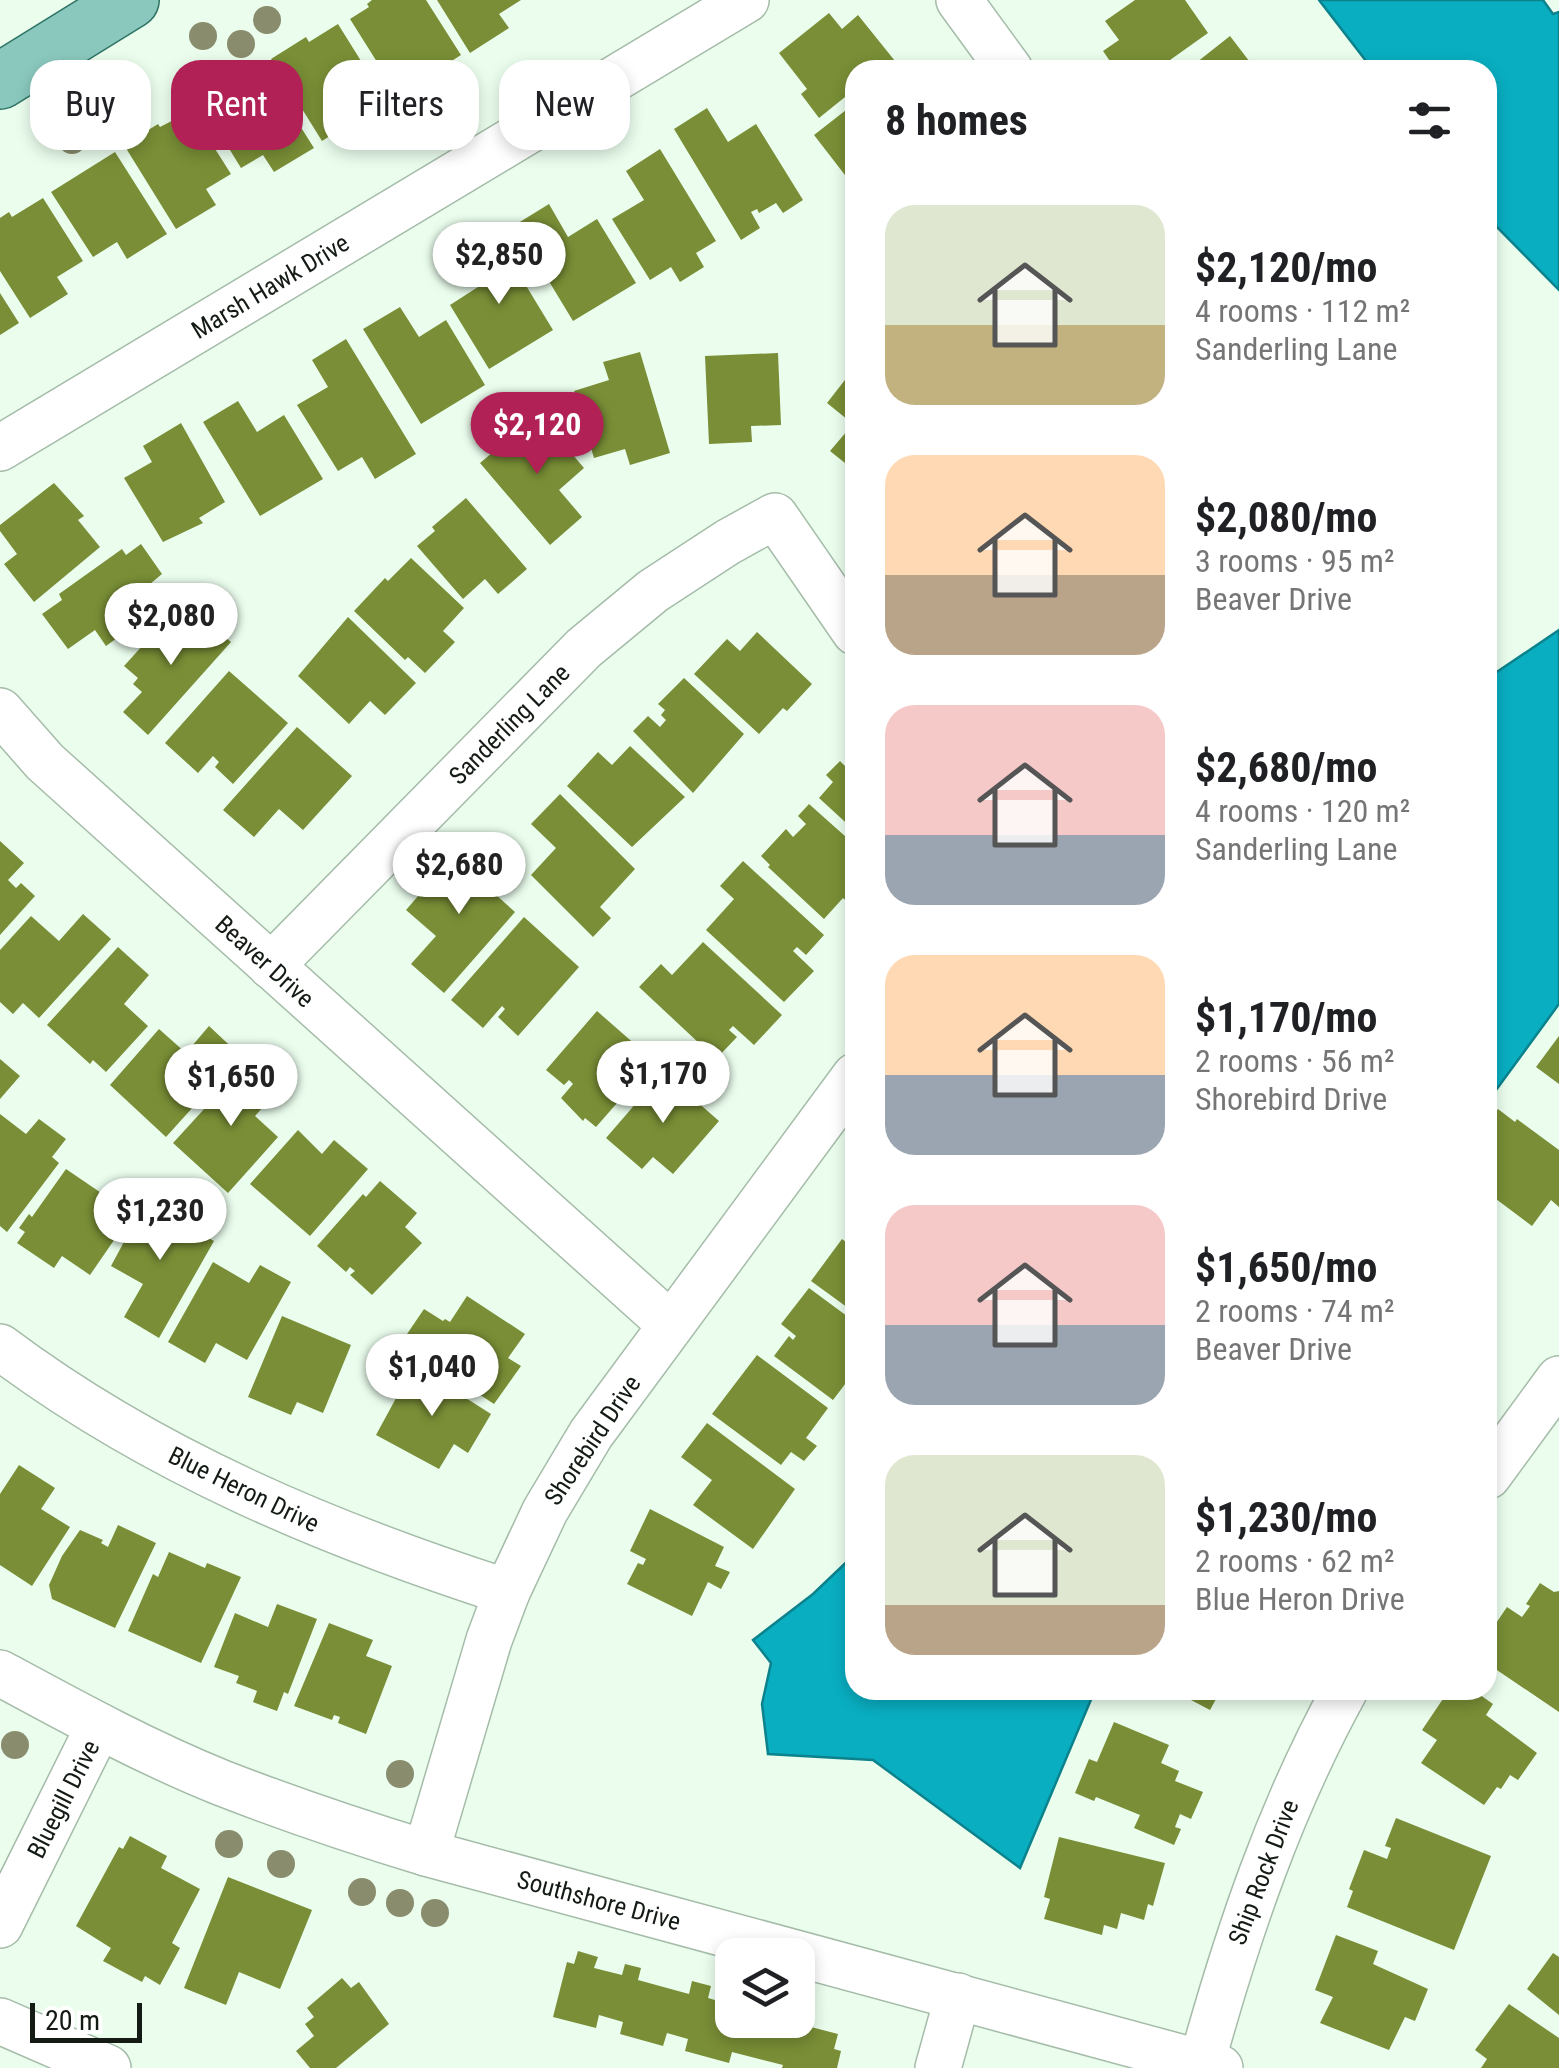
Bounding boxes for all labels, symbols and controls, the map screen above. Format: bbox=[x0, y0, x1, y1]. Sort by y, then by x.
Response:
chip: Buy bbox=[30, 60, 151, 150]
chip: Rent bbox=[171, 60, 303, 150]
chip: Filters bbox=[323, 60, 479, 150]
chip: New bbox=[499, 60, 630, 150]
icon: filters bbox=[1402, 93, 1457, 148]
text: 8 homes bbox=[885, 96, 1028, 145]
pin: $2,850 bbox=[418, 222, 580, 307]
street label: Marsh Hawk Drive bbox=[186, 228, 354, 345]
text: $2,850 bbox=[455, 235, 543, 273]
text: $2,120/mo bbox=[1195, 243, 1377, 292]
icon: home bbox=[965, 245, 1085, 365]
text: 4 rooms · 112 m² bbox=[1195, 292, 1410, 330]
text: Sanderling Lane bbox=[1195, 330, 1397, 368]
pin: $2,120 bbox=[456, 392, 618, 477]
text: $2,120 bbox=[493, 405, 581, 443]
text: $2,080/mo bbox=[1195, 493, 1377, 542]
icon: home bbox=[965, 495, 1085, 615]
text: 3 rooms · 95 m² bbox=[1195, 542, 1394, 580]
text: Beaver Drive bbox=[1195, 580, 1352, 618]
pin: $2,080 bbox=[90, 583, 252, 668]
text: $2,080 bbox=[127, 596, 215, 634]
street label: Sanderling Lane bbox=[443, 658, 576, 791]
text: $2,680/mo bbox=[1195, 743, 1377, 792]
icon: home bbox=[965, 745, 1085, 865]
text: 4 rooms · 120 m² bbox=[1195, 792, 1410, 830]
text: Sanderling Lane bbox=[1195, 830, 1397, 868]
pin: $2,680 bbox=[378, 832, 540, 917]
text: $2,680 bbox=[415, 845, 503, 883]
street label: Beaver Drive bbox=[209, 910, 320, 1013]
text: $1,170/mo bbox=[1195, 993, 1377, 1042]
icon: home bbox=[965, 995, 1085, 1115]
pin: $1,170 bbox=[582, 1041, 744, 1126]
text: 2 rooms · 56 m² bbox=[1195, 1042, 1394, 1080]
pin: $1,650 bbox=[150, 1044, 312, 1129]
text: $1,170 bbox=[619, 1054, 707, 1092]
text: $1,650 bbox=[187, 1057, 275, 1095]
text: Shorebird Drive bbox=[1195, 1080, 1387, 1118]
pin: $1,230 bbox=[79, 1178, 241, 1263]
text: $1,230 bbox=[116, 1191, 204, 1229]
text: $1,650/mo bbox=[1195, 1243, 1377, 1292]
icon: home bbox=[965, 1245, 1085, 1365]
text: 2 rooms · 74 m² bbox=[1195, 1292, 1394, 1330]
text: Beaver Drive bbox=[1195, 1330, 1352, 1368]
pin: $1,040 bbox=[351, 1334, 513, 1419]
text: $1,040 bbox=[388, 1347, 476, 1385]
street label: Shorebird Drive bbox=[538, 1370, 646, 1511]
street label: Blue Heron Drive bbox=[164, 1441, 324, 1538]
text: $1,230/mo bbox=[1195, 1493, 1377, 1542]
icon: home bbox=[965, 1495, 1085, 1615]
text: 2 rooms · 62 m² bbox=[1195, 1542, 1394, 1580]
text: Blue Heron Drive bbox=[1195, 1580, 1405, 1618]
street label: Bluegill Drive bbox=[21, 1735, 106, 1863]
street label: Ship Rock Drive bbox=[1222, 1796, 1304, 1949]
street label: Southshore Drive bbox=[514, 1865, 684, 1936]
map controls bbox=[715, 1938, 815, 2038]
button: layers bbox=[715, 1938, 815, 2038]
scale bar bbox=[30, 1998, 142, 2042]
text: 20 m bbox=[45, 2004, 100, 2037]

